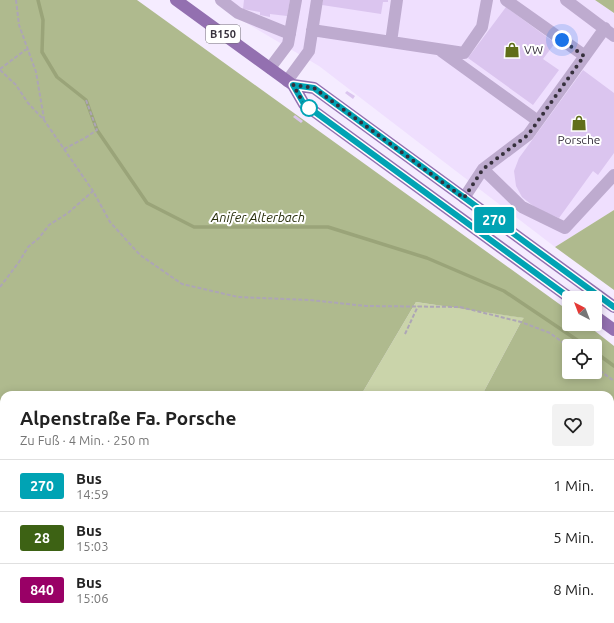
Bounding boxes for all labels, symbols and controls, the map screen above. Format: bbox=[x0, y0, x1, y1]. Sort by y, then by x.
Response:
road number: B150 bbox=[206, 25, 240, 43]
your location bbox=[552, 30, 572, 50]
shop icon: VW bbox=[503, 41, 521, 59]
place label: VW bbox=[524, 43, 543, 56]
unlabelled marker bbox=[300, 99, 318, 117]
shop icon: Porsche bbox=[570, 114, 588, 132]
place label: Porsche bbox=[558, 133, 600, 146]
line badge: 270 bbox=[471, 207, 517, 233]
water label: Anifer Alterbach bbox=[210, 210, 305, 225]
text: 270 bbox=[482, 212, 506, 228]
north arrow bbox=[562, 291, 602, 331]
map controls bbox=[562, 291, 602, 379]
button: locate bbox=[562, 339, 602, 379]
button: heart bbox=[552, 404, 594, 446]
text: Alpenstraße Fa. Porsche bbox=[20, 407, 236, 429]
text: Zu Fuß · 4 Min. · 250 m bbox=[20, 433, 149, 447]
text: Bus bbox=[76, 470, 102, 487]
text: 1 Min. bbox=[553, 477, 594, 494]
text: 270 bbox=[30, 478, 54, 494]
text: 14:59 bbox=[76, 487, 109, 501]
text: Bus bbox=[76, 522, 102, 539]
text: 5 Min. bbox=[553, 529, 594, 546]
text: 28 bbox=[34, 530, 50, 546]
text: 15:03 bbox=[76, 539, 109, 553]
text: Bus bbox=[76, 574, 102, 591]
text: 8 Min. bbox=[553, 581, 594, 598]
text: 840 bbox=[30, 582, 54, 598]
text: 15:06 bbox=[76, 591, 109, 605]

